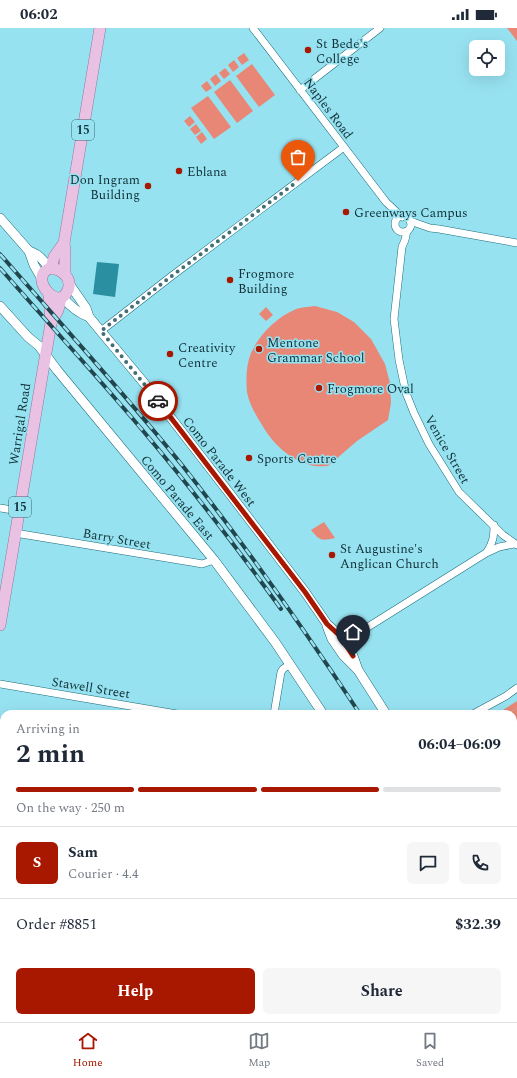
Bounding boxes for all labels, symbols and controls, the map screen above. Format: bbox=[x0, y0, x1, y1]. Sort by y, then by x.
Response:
text: 06:02 bbox=[20, 3, 58, 26]
place label: St Bede's College bbox=[316, 34, 368, 69]
map controls bbox=[469, 40, 505, 76]
button: locate bbox=[469, 40, 505, 76]
marker: St Bede's College bbox=[303, 45, 313, 55]
street label: Naples Road bbox=[298, 74, 358, 143]
road number: 15 bbox=[72, 120, 94, 140]
pin bbox=[281, 140, 315, 181]
icon: bag bbox=[287, 146, 309, 168]
place label: Eblana bbox=[187, 162, 227, 182]
marker: Eblana bbox=[174, 166, 184, 176]
place label: Don Ingram Building bbox=[70, 170, 140, 205]
marker: Don Ingram Building bbox=[143, 181, 153, 191]
place label: Greenways Campus bbox=[354, 203, 468, 223]
marker: Greenways Campus bbox=[341, 207, 351, 217]
place label: Frogmore Building bbox=[238, 264, 294, 299]
marker: Frogmore Building bbox=[225, 275, 235, 285]
place label: Mentone Grammar School bbox=[267, 333, 365, 368]
place label: Creativity Centre bbox=[178, 338, 236, 373]
marker: Mentone Grammar School bbox=[254, 344, 264, 354]
marker: Creativity Centre bbox=[165, 349, 175, 359]
place label: Frogmore Oval bbox=[327, 379, 414, 399]
courier bbox=[138, 381, 178, 421]
street label: Warrigal Road bbox=[4, 382, 36, 467]
marker: Frogmore Oval bbox=[314, 383, 324, 393]
icon: car bbox=[147, 390, 169, 412]
street label: Venice Street bbox=[419, 411, 475, 488]
street label: Como Parade West bbox=[178, 412, 261, 511]
place label: Sports Centre bbox=[257, 449, 336, 469]
street label: Como Parade East bbox=[136, 451, 219, 545]
marker: Sports Centre bbox=[244, 453, 254, 463]
road number: 15 bbox=[9, 497, 31, 517]
street label: Barry Street bbox=[81, 523, 153, 555]
place label: St Augustine's Anglican Church bbox=[340, 539, 439, 574]
marker: St Augustine's Anglican Church bbox=[327, 550, 337, 560]
pin bbox=[336, 615, 370, 656]
icon: home bbox=[342, 621, 364, 643]
street label: Stawell Street bbox=[50, 672, 132, 704]
text: Arriving in bbox=[16, 719, 80, 739]
text: 06:04–06:09 bbox=[418, 733, 501, 756]
text: 2 min bbox=[16, 734, 85, 774]
text: On the way · 250 m bbox=[16, 798, 125, 818]
text: Sam bbox=[68, 841, 98, 864]
button: chat bbox=[407, 842, 449, 884]
button: phone bbox=[459, 842, 501, 884]
text: S bbox=[33, 851, 41, 874]
text: Courier · 4.4 bbox=[68, 864, 138, 884]
text: Order #8851 bbox=[16, 913, 97, 936]
text: $32.39 bbox=[455, 913, 501, 936]
button: Help bbox=[16, 968, 255, 1014]
button: Share bbox=[263, 968, 501, 1014]
tab: Home bbox=[73, 1030, 102, 1071]
tab: Map bbox=[248, 1030, 270, 1071]
tab: Saved bbox=[416, 1030, 444, 1071]

